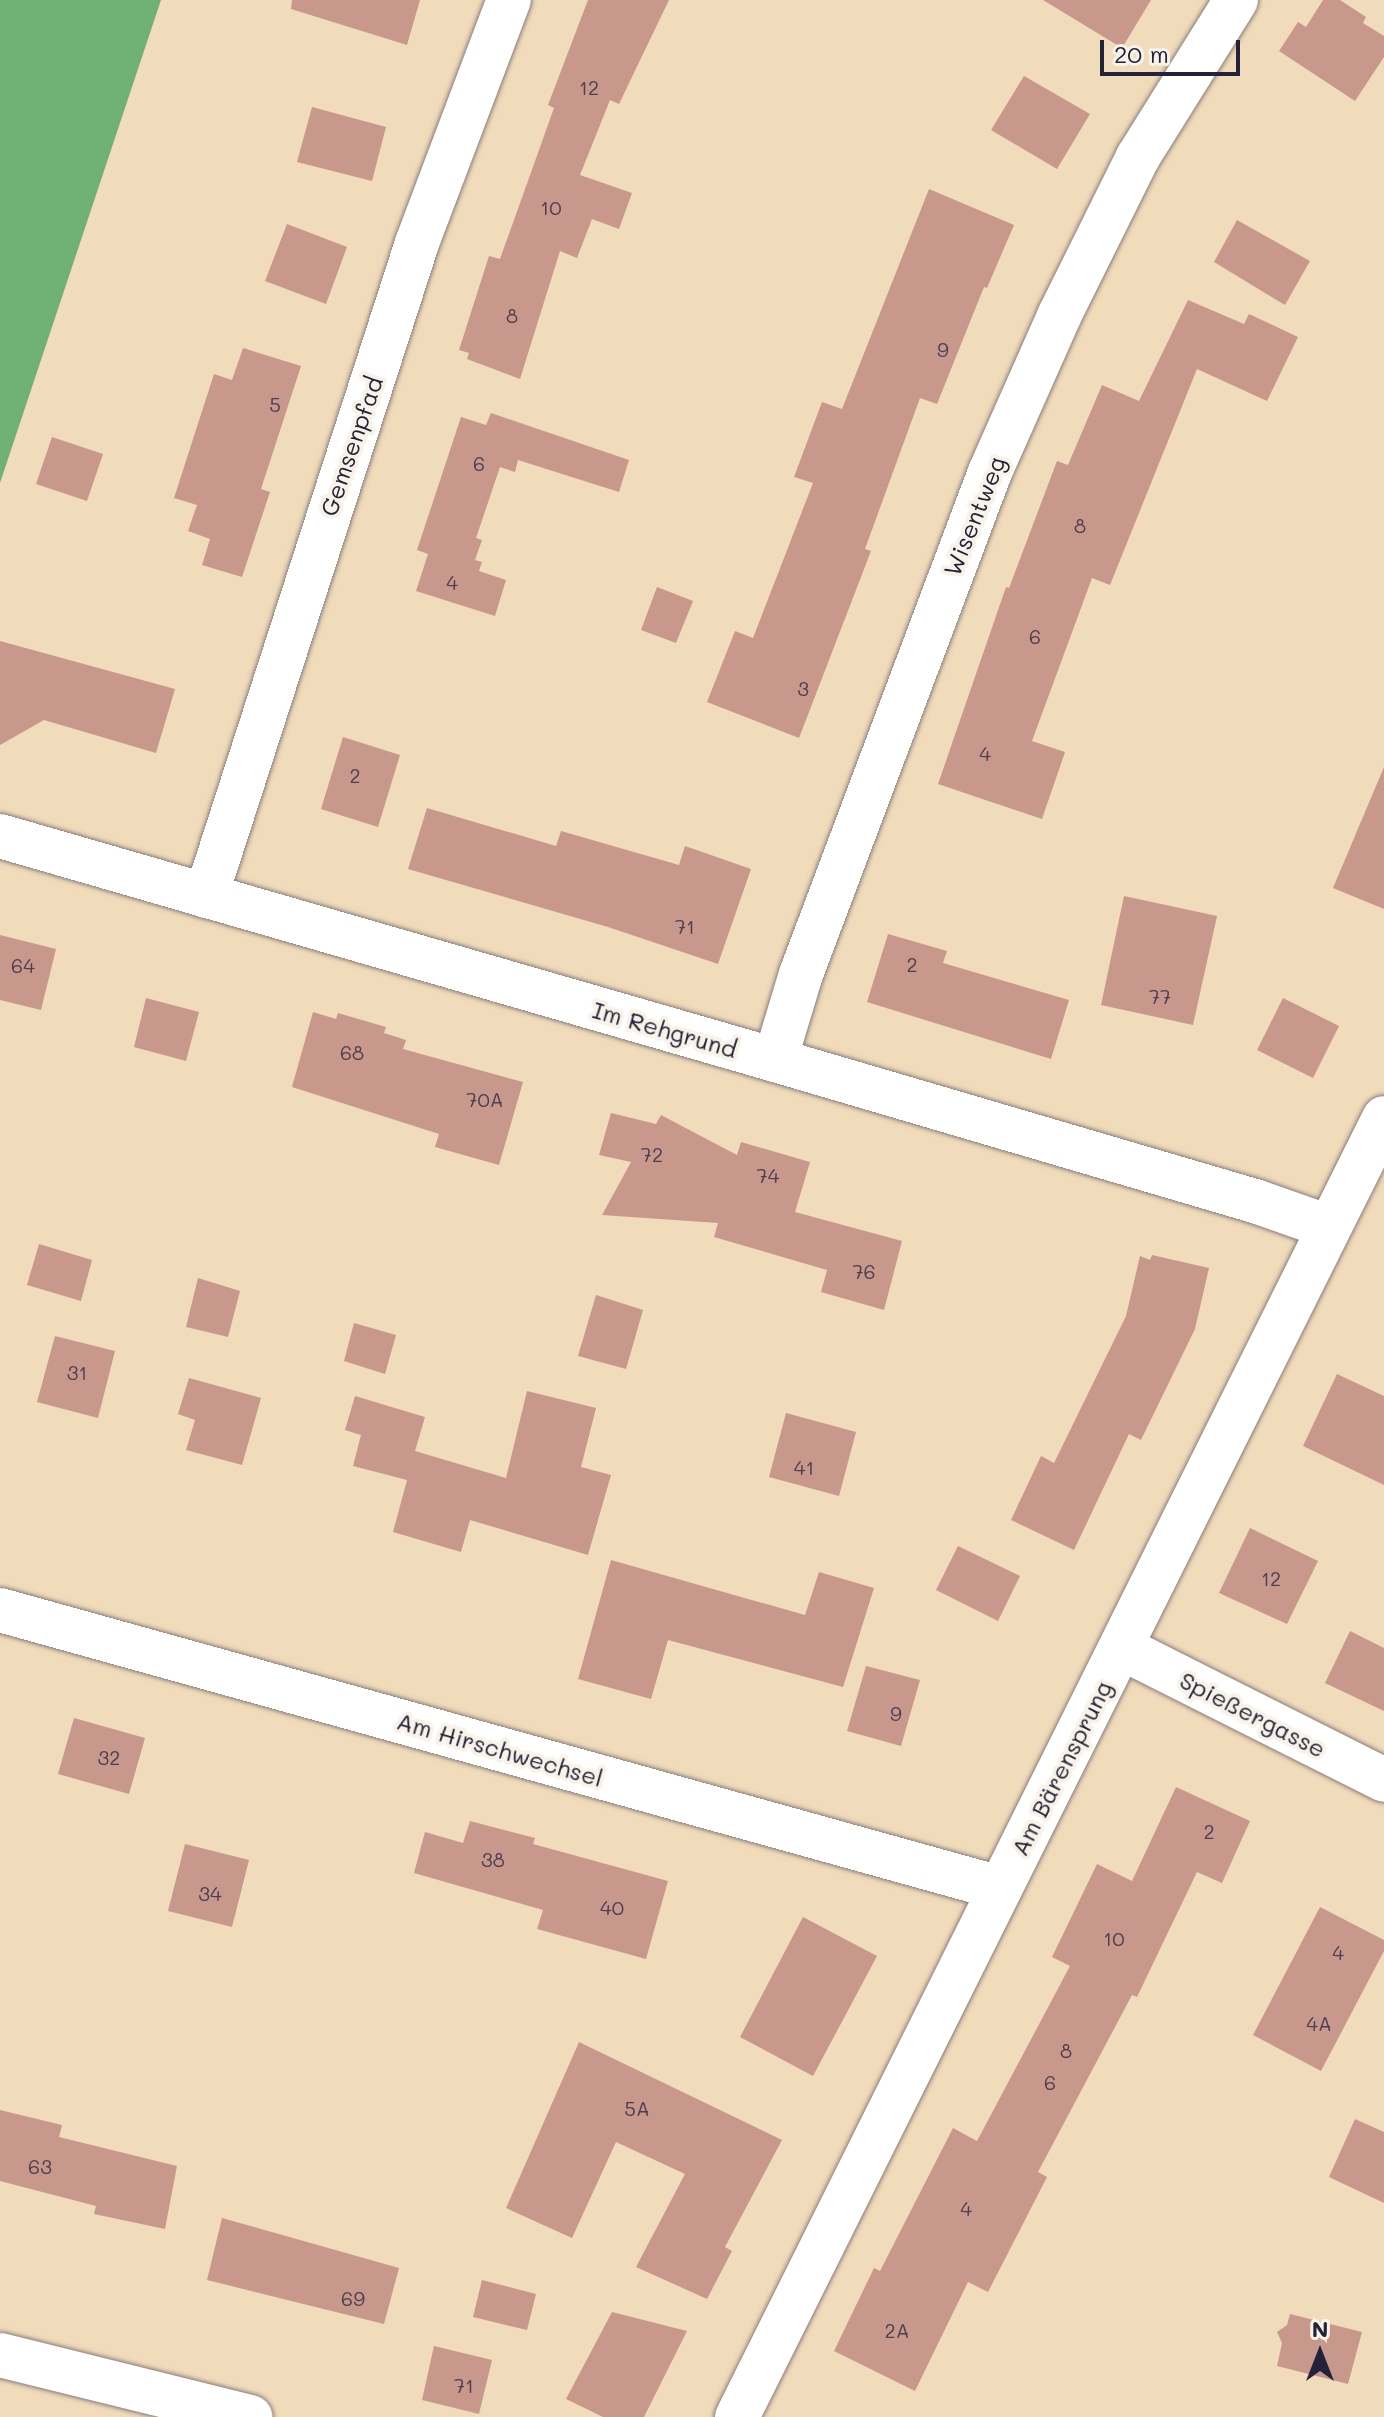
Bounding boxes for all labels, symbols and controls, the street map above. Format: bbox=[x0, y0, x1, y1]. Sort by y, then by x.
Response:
scale bar bbox=[1104, 24, 1244, 74]
text: 20 m bbox=[1114, 38, 1169, 69]
house number: 12 bbox=[579, 75, 599, 99]
house number: 10 bbox=[540, 195, 562, 219]
house number: 8 bbox=[506, 303, 518, 327]
house number: 9 bbox=[937, 337, 949, 361]
street label: Gemsenpfad bbox=[314, 372, 388, 520]
house number: 5 bbox=[269, 392, 281, 416]
house number: 6 bbox=[473, 451, 485, 475]
street label: Wisentweg bbox=[937, 452, 1011, 580]
house number: 8 bbox=[1074, 513, 1086, 537]
house number: 4 bbox=[446, 570, 458, 594]
house number: 6 bbox=[1029, 624, 1041, 648]
house number: 3 bbox=[797, 676, 809, 700]
house number: 4 bbox=[979, 741, 991, 765]
house number: 2 bbox=[349, 763, 361, 787]
house number: 71 bbox=[675, 914, 695, 938]
house number: 2 bbox=[906, 952, 918, 976]
house number: 64 bbox=[11, 953, 35, 977]
house number: 77 bbox=[1149, 984, 1171, 1008]
street label: Im Rehgrund bbox=[590, 995, 740, 1063]
house number: 68 bbox=[340, 1040, 364, 1064]
house number: 70A bbox=[466, 1087, 504, 1111]
house number: 72 bbox=[641, 1142, 663, 1166]
house number: 74 bbox=[757, 1163, 779, 1187]
house number: 76 bbox=[852, 1259, 876, 1283]
house number: 31 bbox=[67, 1360, 87, 1384]
house number: 41 bbox=[794, 1455, 814, 1479]
house number: 12 bbox=[1261, 1566, 1281, 1590]
street label: Spießergasse bbox=[1175, 1665, 1331, 1763]
street label: Am Bärensprung bbox=[1005, 1676, 1117, 1860]
house number: 9 bbox=[890, 1701, 902, 1725]
street label: Am Hirschwechsel bbox=[394, 1706, 606, 1792]
house number: 32 bbox=[98, 1745, 120, 1769]
house number: 2 bbox=[1203, 1819, 1215, 1843]
house number: 38 bbox=[481, 1847, 505, 1871]
house number: 34 bbox=[198, 1881, 222, 1905]
house number: 40 bbox=[600, 1895, 624, 1919]
house number: 10 bbox=[1103, 1926, 1125, 1950]
house number: 4 bbox=[1332, 1940, 1344, 1964]
house number: 4A bbox=[1306, 2011, 1332, 2035]
house number: 8 bbox=[1060, 2038, 1072, 2062]
house number: 6 bbox=[1044, 2070, 1056, 2094]
house number: 5A bbox=[624, 2096, 650, 2120]
house number: 63 bbox=[28, 2154, 52, 2178]
house number: 4 bbox=[960, 2196, 972, 2220]
house number: 69 bbox=[341, 2286, 365, 2310]
north arrow bbox=[1280, 2313, 1360, 2393]
text: N bbox=[1312, 2314, 1328, 2343]
house number: 2A bbox=[885, 2318, 909, 2342]
house number: 71 bbox=[454, 2373, 474, 2397]

